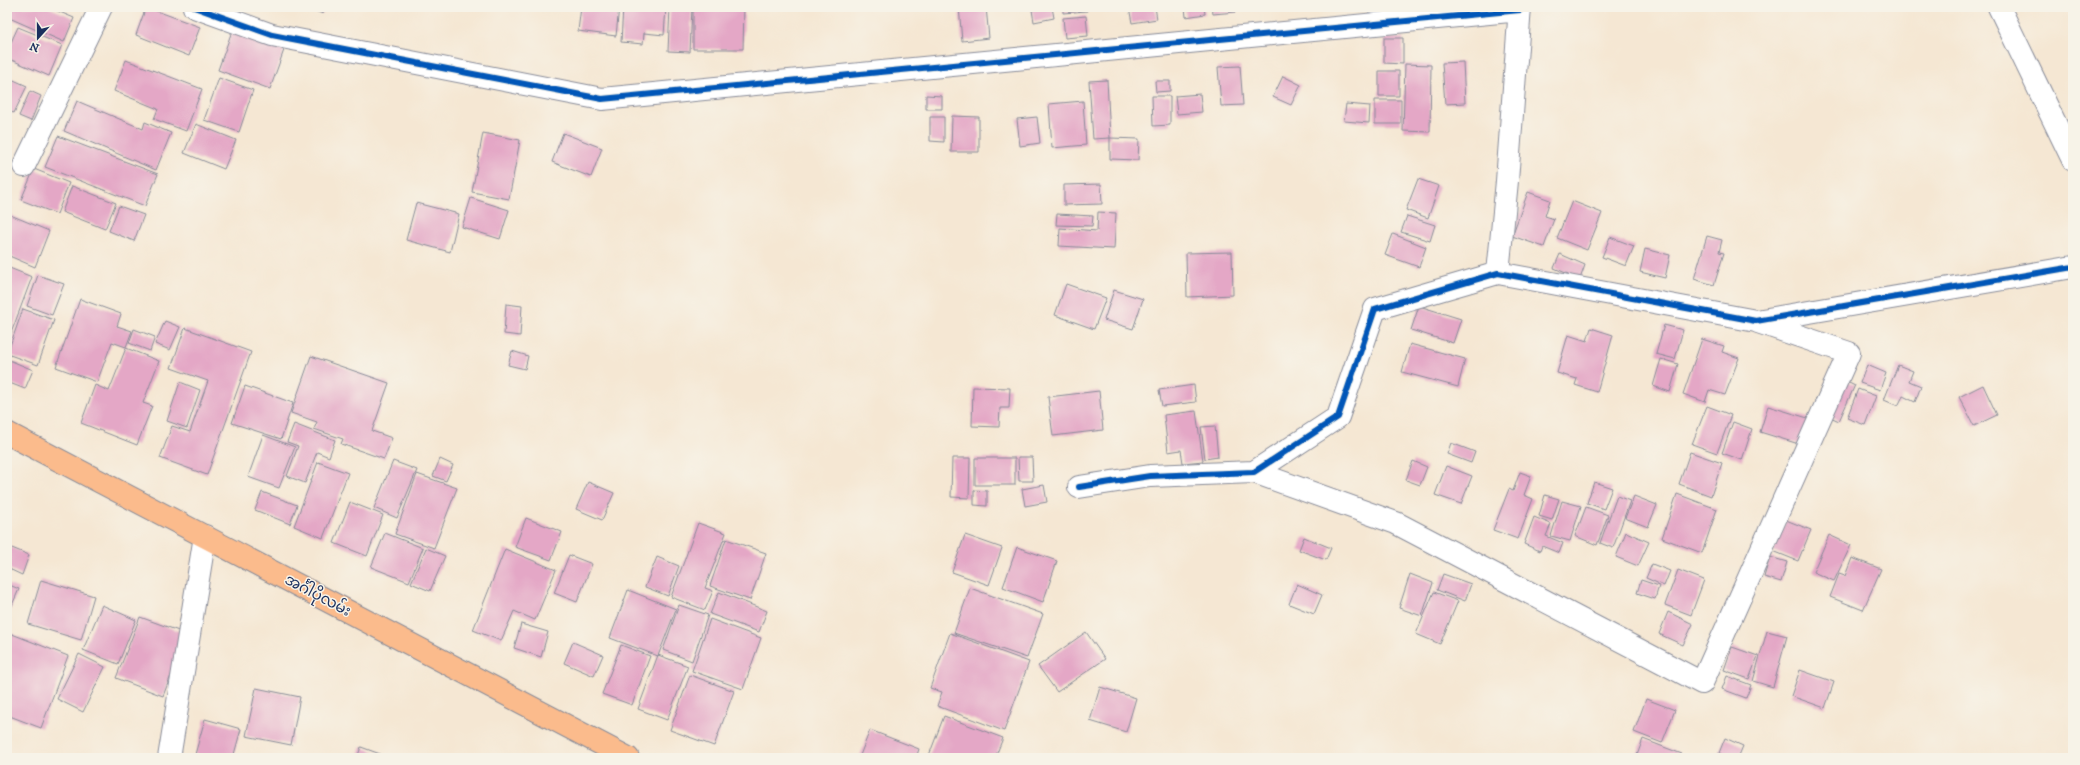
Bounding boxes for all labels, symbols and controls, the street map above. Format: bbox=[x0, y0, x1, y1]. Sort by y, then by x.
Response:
north arrow bbox=[18, 18, 58, 58]
text: N bbox=[28, 38, 41, 55]
street label: အင်္ဂါပိုလမ်း bbox=[280, 569, 355, 623]

